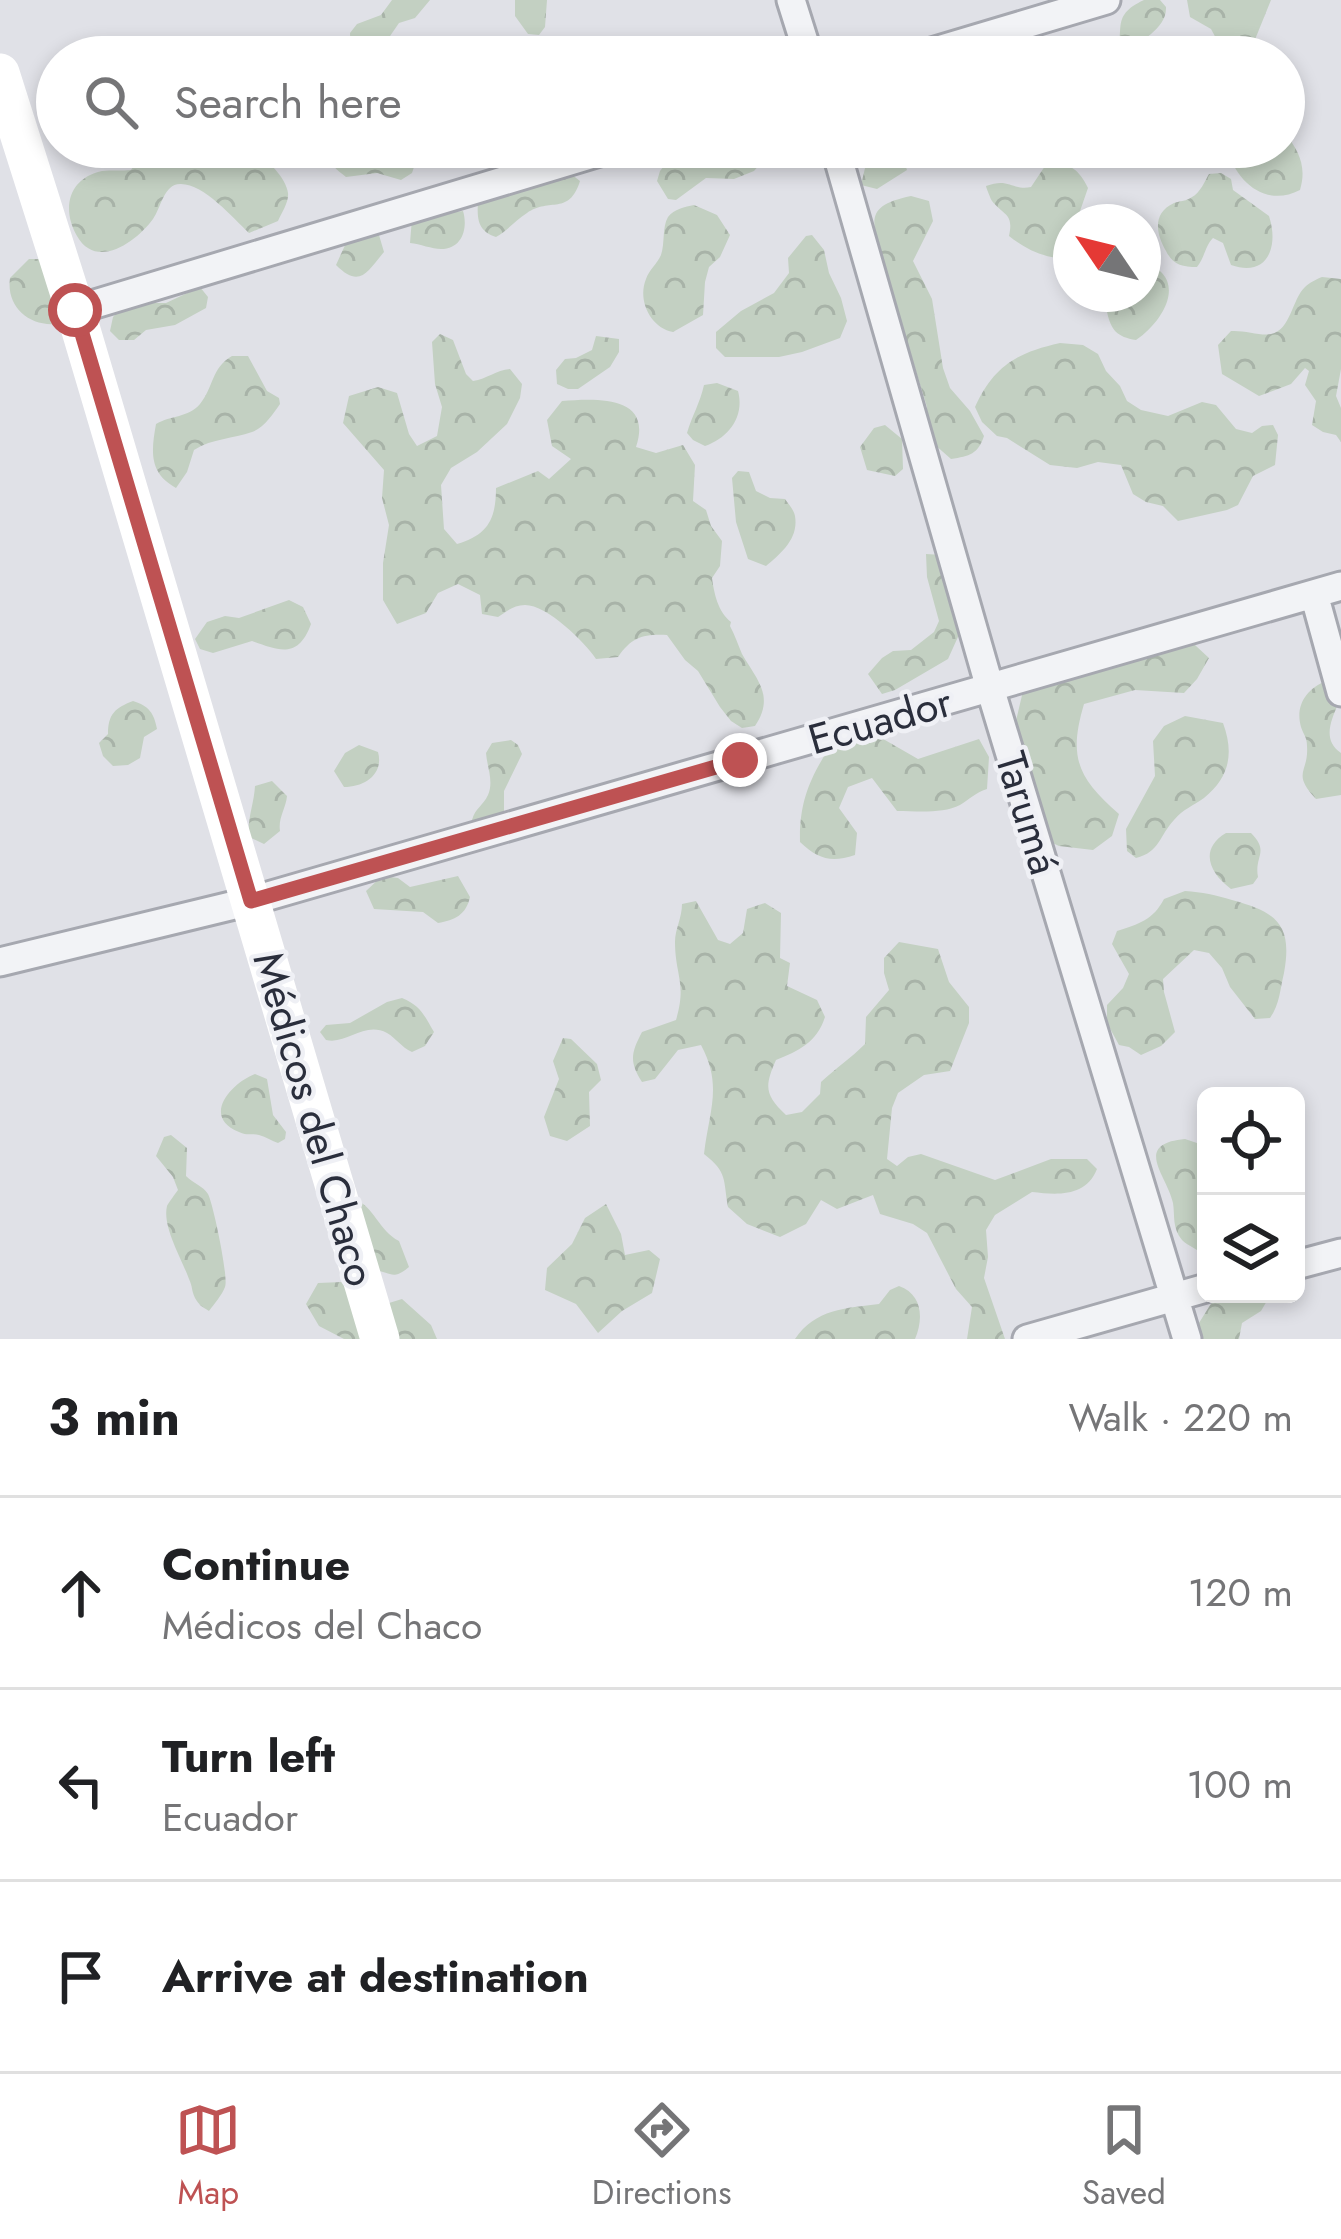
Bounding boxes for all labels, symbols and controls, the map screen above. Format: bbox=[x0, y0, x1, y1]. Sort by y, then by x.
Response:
search box bbox=[36, 36, 1305, 168]
icon: search bbox=[78, 69, 144, 135]
text: Search here bbox=[174, 70, 402, 135]
north arrow bbox=[1053, 204, 1161, 312]
route start bbox=[48, 283, 102, 337]
street label: Ecuador bbox=[801, 671, 960, 770]
route end bbox=[713, 733, 767, 787]
street label: Tarumá bbox=[980, 744, 1075, 882]
street label: Médicos del Chaco bbox=[238, 945, 391, 1293]
map controls bbox=[1197, 1087, 1305, 1303]
button: locate bbox=[1197, 1087, 1305, 1195]
button: layers bbox=[1197, 1195, 1305, 1303]
text: 3 min bbox=[48, 1380, 180, 1454]
text: Walk · 220 m bbox=[1068, 1389, 1293, 1446]
text: Continue bbox=[162, 1532, 350, 1597]
icon: ahead bbox=[48, 1560, 114, 1626]
text: 120 m bbox=[1188, 1564, 1293, 1621]
text: Médicos del Chaco bbox=[162, 1597, 482, 1654]
text: Turn left bbox=[162, 1724, 335, 1789]
icon: left bbox=[48, 1752, 114, 1818]
text: 100 m bbox=[1187, 1756, 1293, 1813]
text: Ecuador bbox=[162, 1789, 298, 1846]
icon: arrive bbox=[48, 1944, 114, 2010]
text: Arrive at destination bbox=[162, 1944, 589, 2009]
tab: Map bbox=[175, 2097, 241, 2216]
tab: Directions bbox=[592, 2097, 732, 2216]
tab: Saved bbox=[1082, 2097, 1166, 2216]

